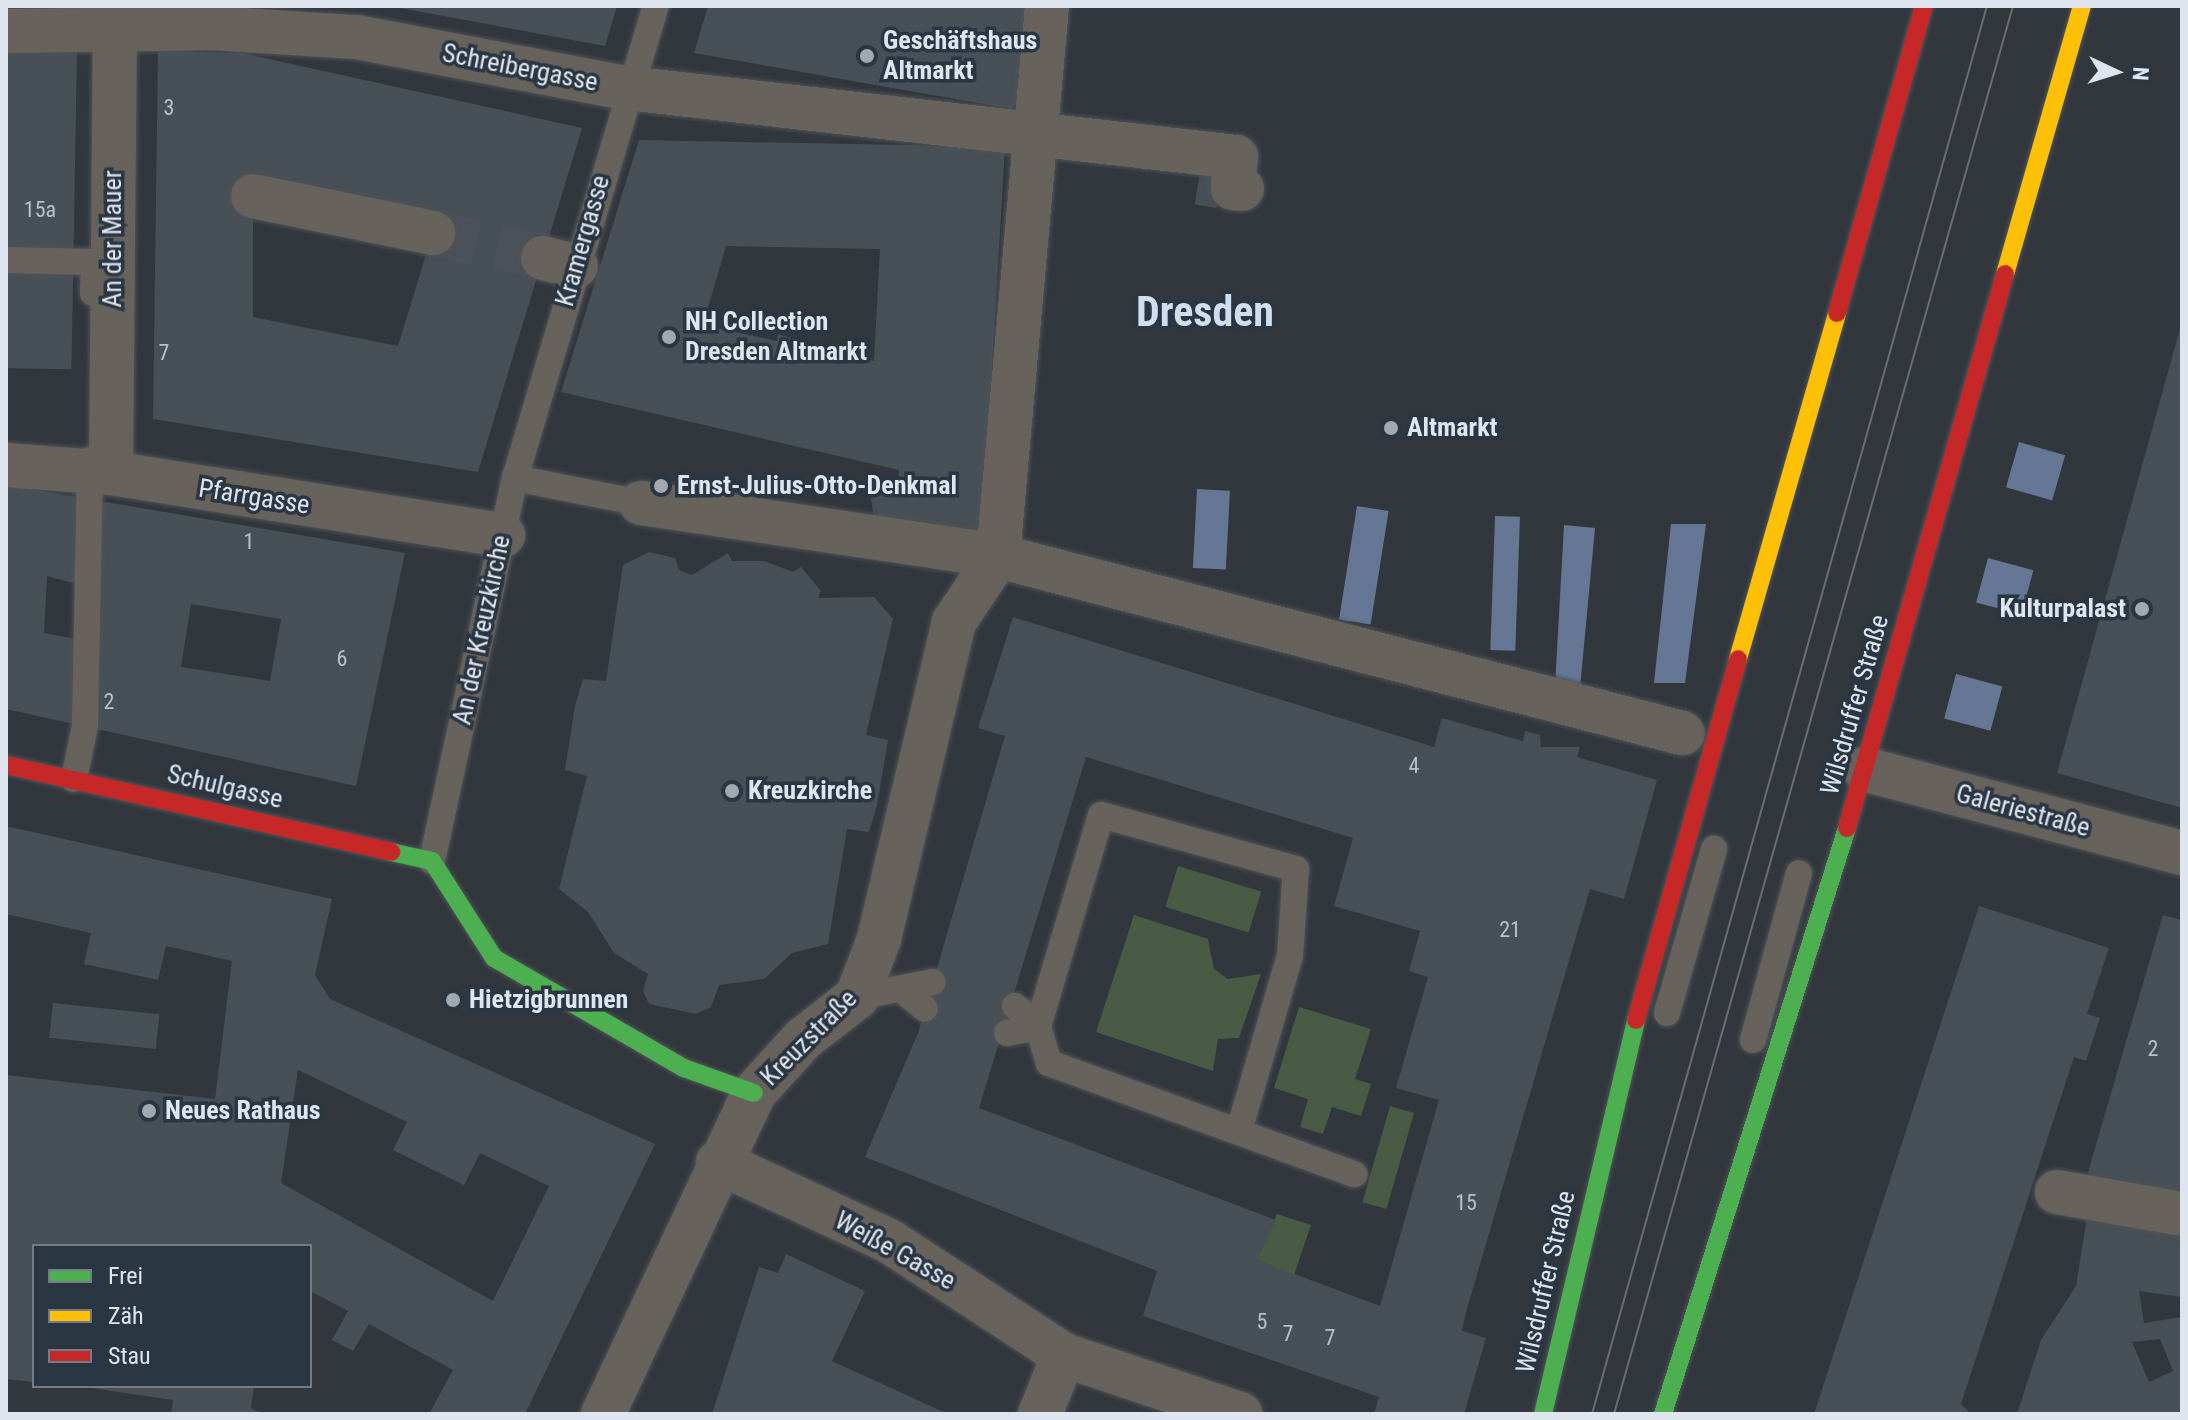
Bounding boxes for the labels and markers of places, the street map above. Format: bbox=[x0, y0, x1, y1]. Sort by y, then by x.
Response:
place label: Geschäftshaus Altmarkt bbox=[883, 25, 1037, 86]
marker: Geschäftshaus Altmarkt bbox=[858, 47, 876, 65]
place label: NH Collection Dresden Altmarkt bbox=[685, 306, 867, 368]
marker: NH Collection Dresden Altmarkt bbox=[660, 328, 678, 346]
place label: Altmarkt bbox=[1407, 412, 1498, 444]
marker: Altmarkt bbox=[1382, 419, 1400, 437]
place label: Ernst-Julius-Otto-Denkmal bbox=[677, 470, 957, 502]
marker: Ernst-Julius-Otto-Denkmal bbox=[652, 477, 670, 495]
place label: Kulturpalast bbox=[2000, 593, 2126, 625]
marker: Kulturpalast bbox=[2133, 600, 2151, 618]
place label: Kreuzkirche bbox=[748, 775, 872, 807]
marker: Kreuzkirche bbox=[723, 782, 741, 800]
place label: Hietzigbrunnen bbox=[469, 984, 628, 1016]
marker: Hietzigbrunnen bbox=[444, 991, 462, 1009]
place label: Neues Rathaus bbox=[165, 1095, 321, 1127]
marker: Neues Rathaus bbox=[140, 1102, 158, 1120]

